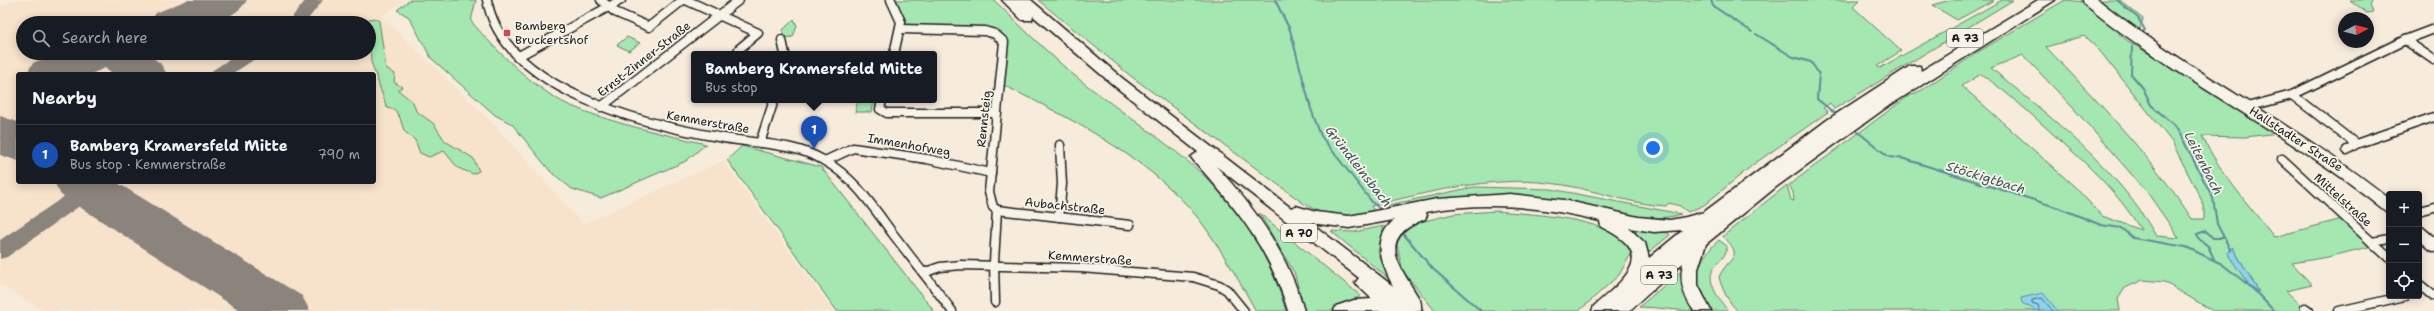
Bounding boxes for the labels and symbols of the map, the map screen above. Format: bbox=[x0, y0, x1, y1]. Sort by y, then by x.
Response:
north arrow bbox=[2338, 12, 2374, 48]
street label: Ernst-Zinner-Straße bbox=[594, 17, 694, 100]
place label: Bamberg Bruckertshof bbox=[515, 18, 589, 48]
marker: Bamberg Bruckertshof bbox=[502, 28, 512, 38]
road number: A 73 bbox=[1947, 29, 1983, 47]
street label: Rennsteig bbox=[973, 90, 995, 148]
street label: Hallstadter Straße bbox=[2246, 103, 2346, 175]
street label: Kemmerstraße bbox=[665, 107, 751, 137]
pin: 1 bbox=[801, 116, 827, 149]
water label: Gründleinsbach bbox=[1322, 122, 1396, 210]
water label: Leitenbach bbox=[2180, 129, 2227, 198]
street label: Immenhofweg bbox=[866, 130, 952, 160]
your location bbox=[1643, 138, 1663, 158]
water label: Stöckigtbach bbox=[1944, 157, 2028, 198]
street label: Mittelstraße bbox=[2311, 170, 2376, 230]
street label: Aubachstraße bbox=[1024, 194, 1106, 218]
road number: A 70 bbox=[1281, 224, 1317, 242]
street label: Kemmerstraße bbox=[1047, 247, 1133, 269]
road number: A 73 bbox=[1641, 266, 1677, 284]

